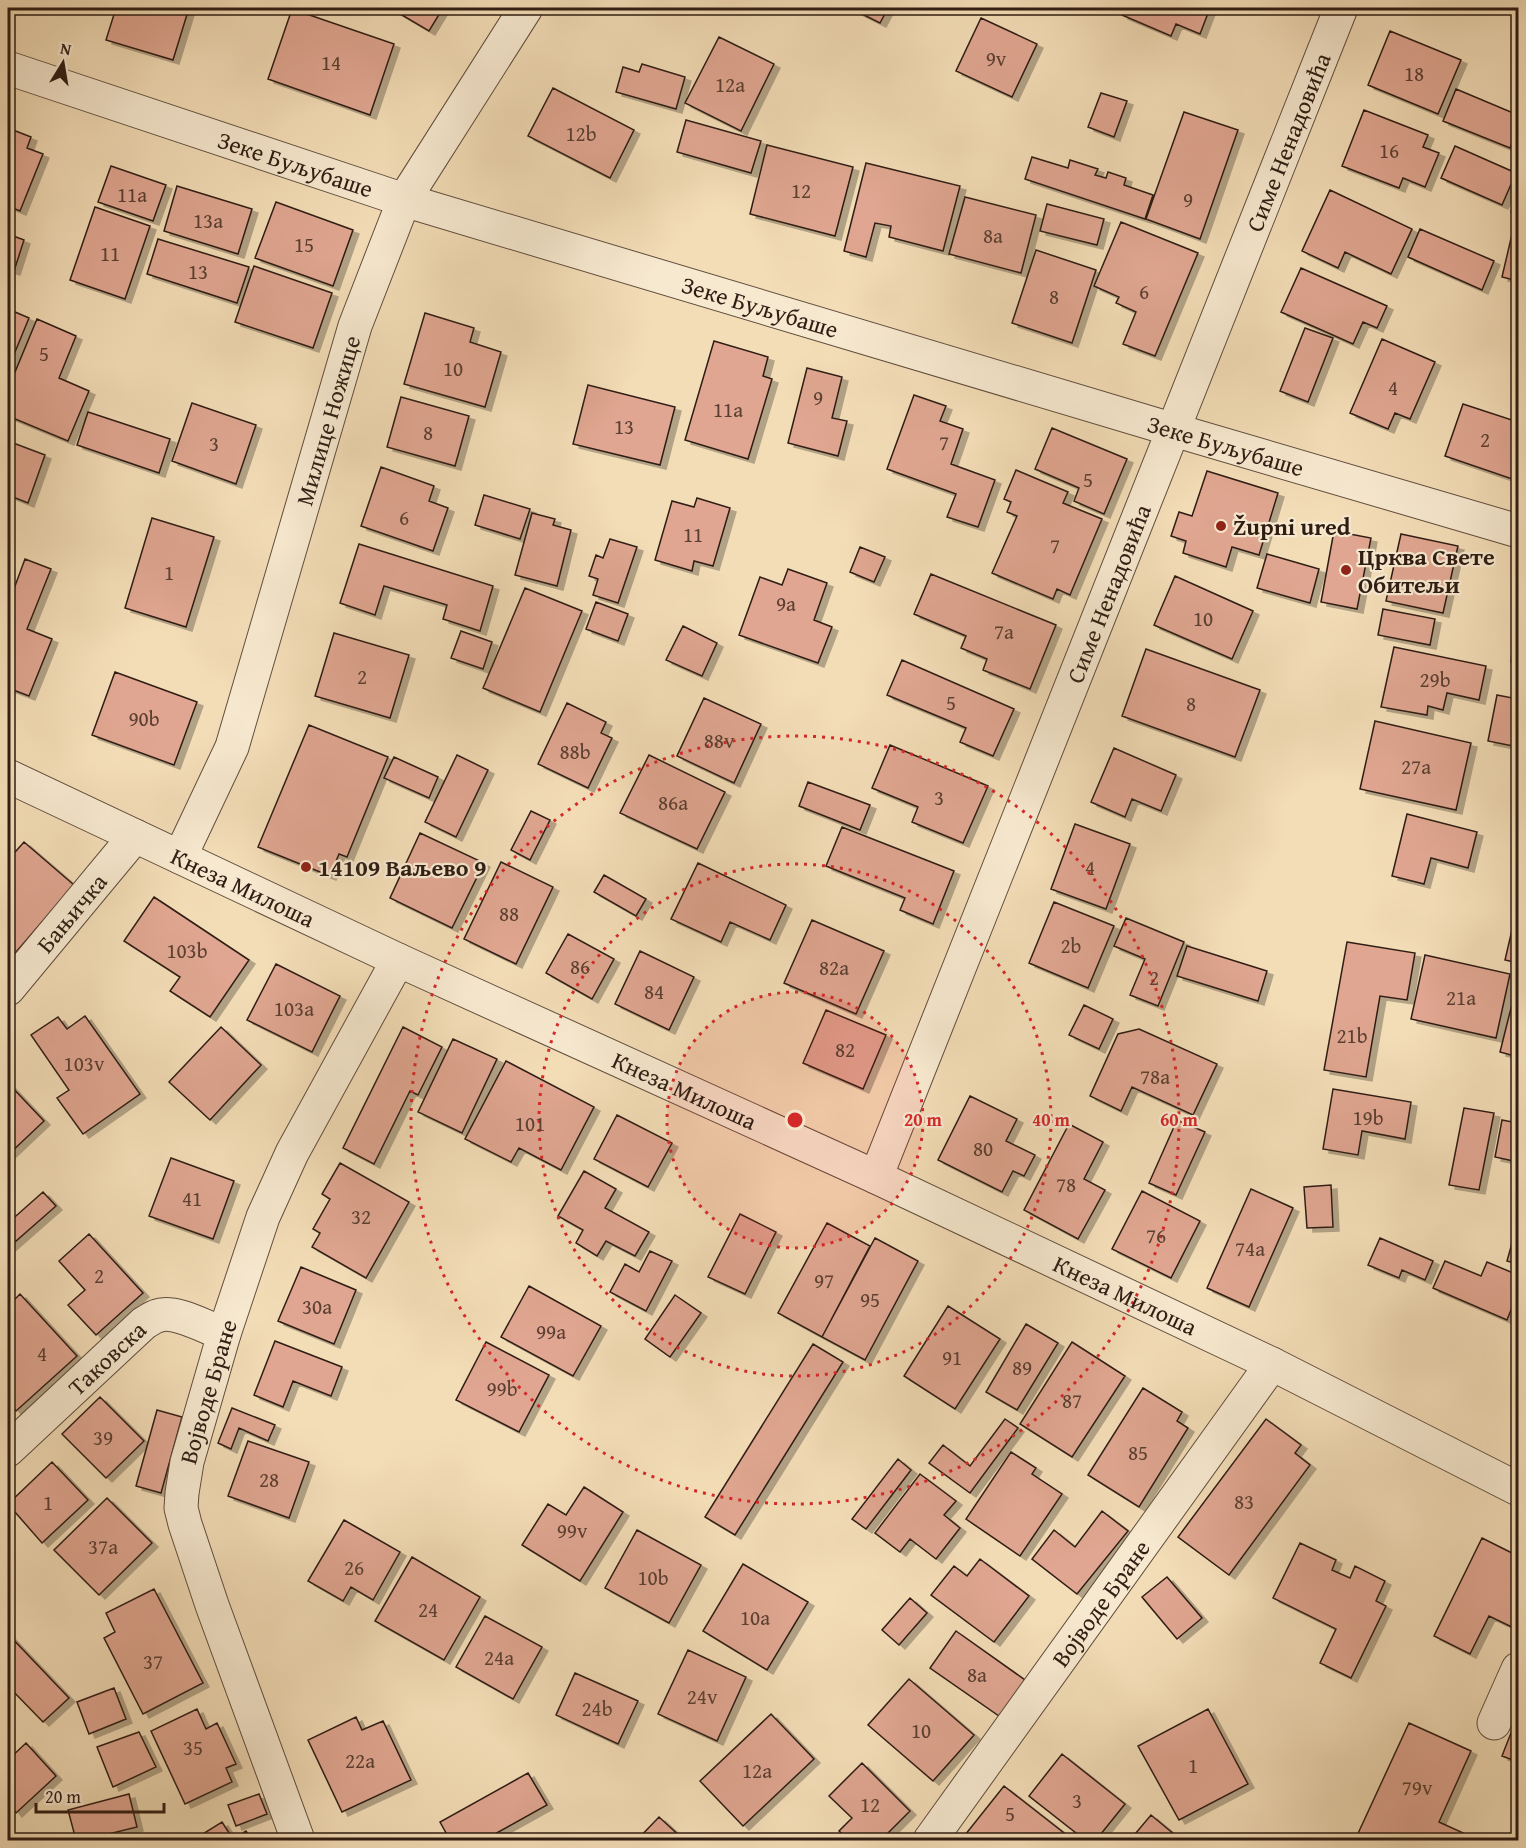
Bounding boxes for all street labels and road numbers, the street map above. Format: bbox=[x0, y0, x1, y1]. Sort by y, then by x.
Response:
street label: Симе Ненадовића bbox=[1236, 47, 1339, 237]
street label: Зеке Буљубаше bbox=[213, 122, 378, 206]
street label: Зеке Буљубаше bbox=[678, 266, 843, 346]
street label: Милице Ножице bbox=[286, 331, 369, 510]
street label: Зеке Буљубаше bbox=[1143, 406, 1308, 485]
street label: Симе Ненадовића bbox=[1057, 498, 1160, 688]
street label: Кнеза Милоша bbox=[165, 838, 321, 936]
street label: Бањичка bbox=[28, 865, 115, 960]
street label: Кнеза Милоша bbox=[607, 1042, 763, 1138]
street label: Кнеза Милоша bbox=[1048, 1246, 1204, 1344]
street label: Таковска bbox=[60, 1312, 154, 1403]
street label: Војводе Бране bbox=[170, 1314, 245, 1468]
street label: Војводе Бране bbox=[1043, 1532, 1158, 1674]

